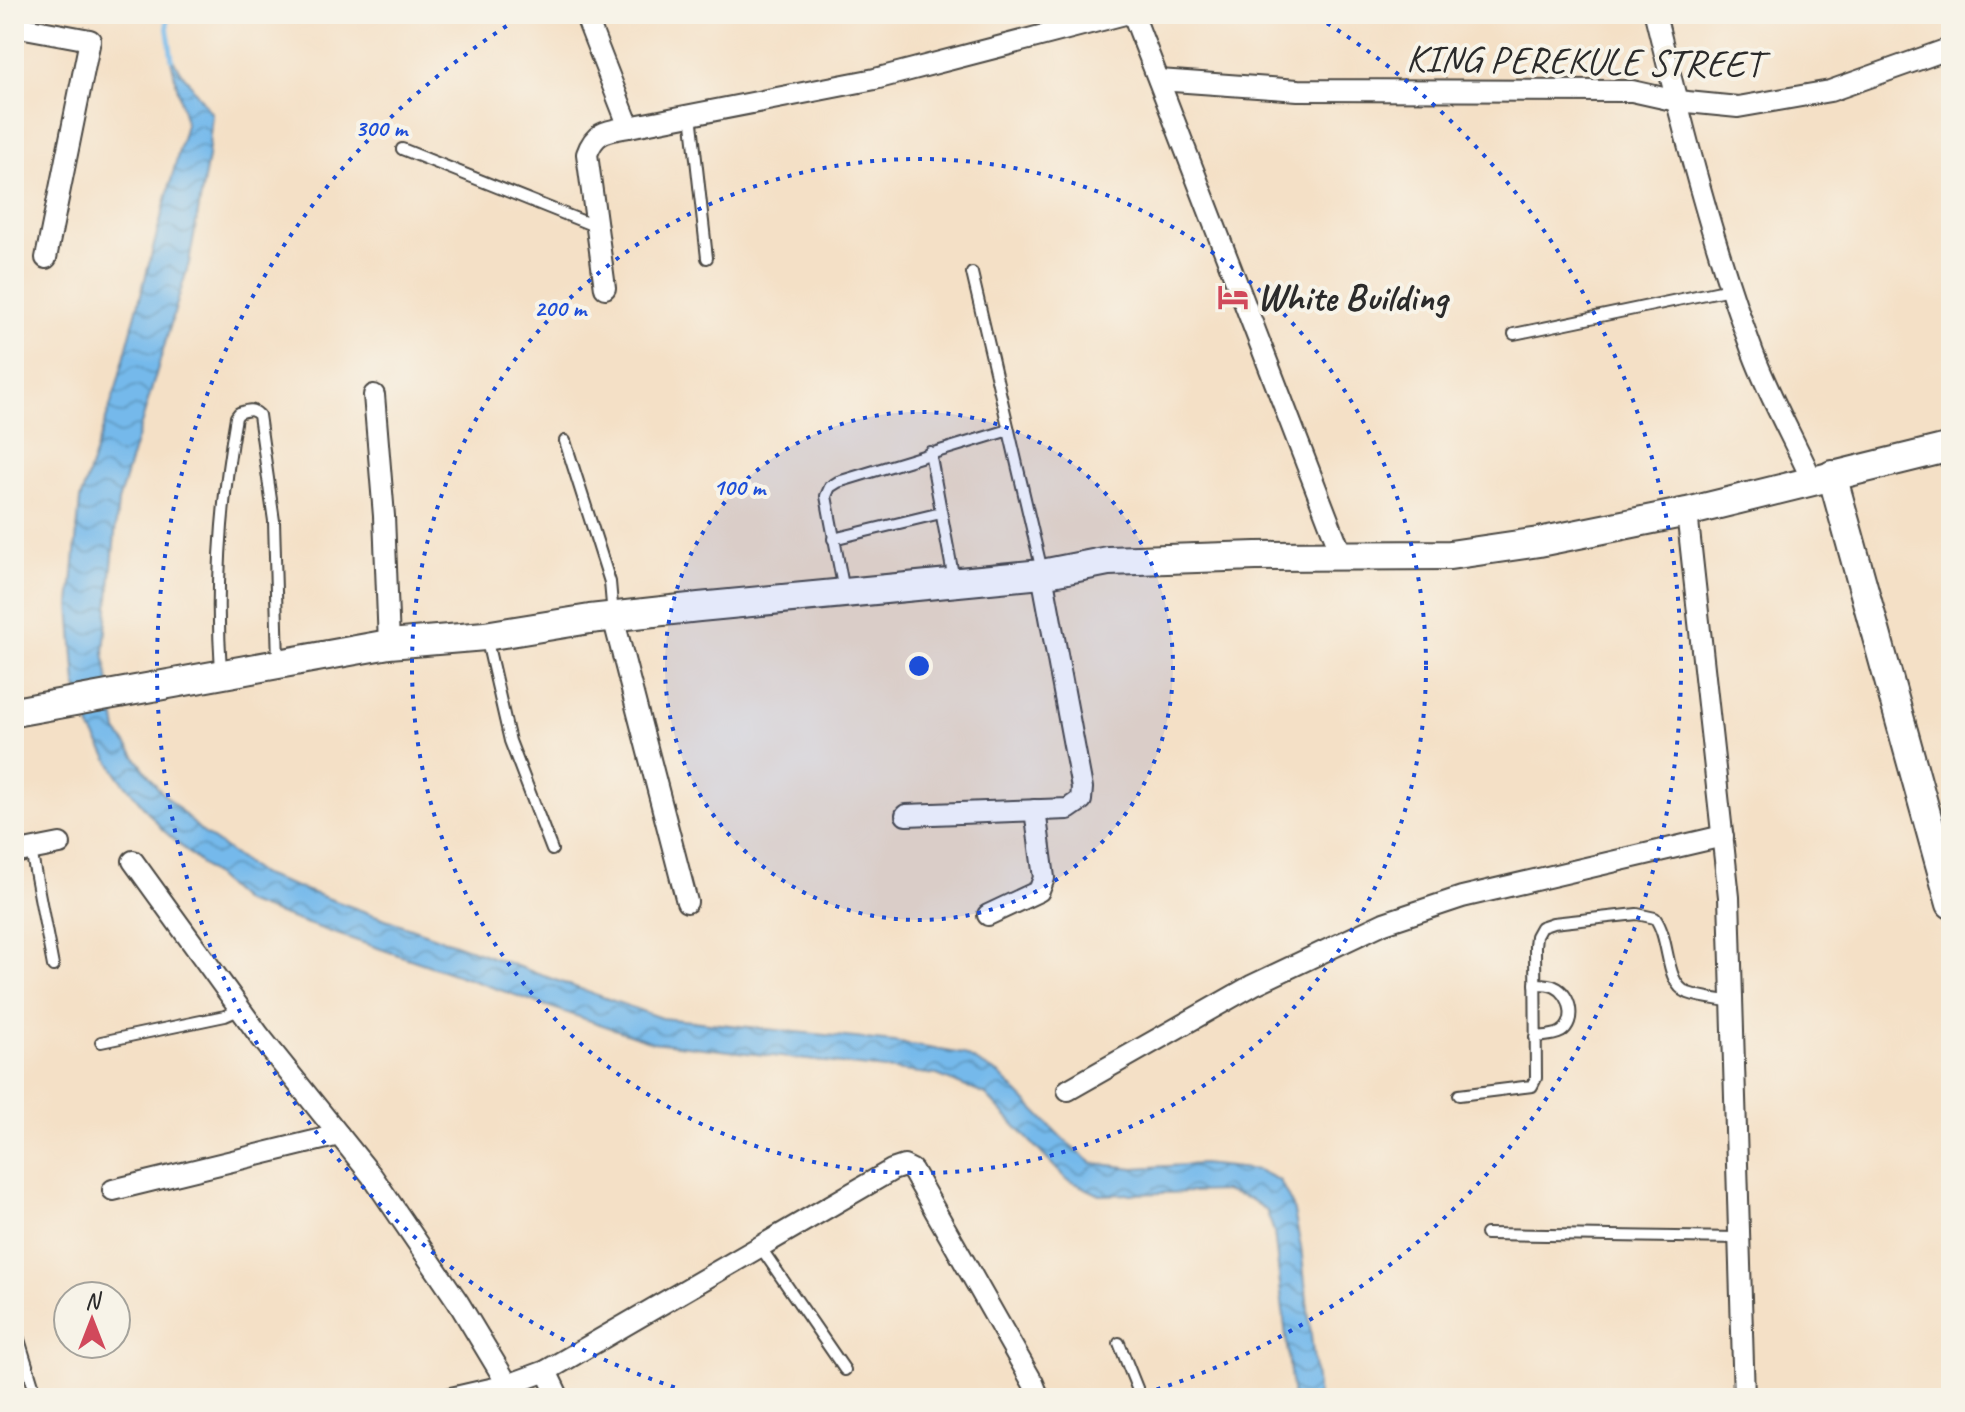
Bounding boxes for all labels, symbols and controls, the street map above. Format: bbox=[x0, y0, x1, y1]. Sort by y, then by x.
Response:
street label: KING PEREKULE STREET bbox=[1406, 34, 1772, 88]
text: 300 m bbox=[355, 113, 409, 143]
place label: White Building bbox=[1257, 274, 1451, 321]
hotel icon: White Building bbox=[1216, 280, 1250, 314]
text: 200 m bbox=[534, 293, 588, 323]
text: 100 m bbox=[713, 472, 767, 502]
centre of rings bbox=[905, 652, 933, 680]
north arrow bbox=[52, 1280, 132, 1360]
text: N bbox=[85, 1287, 102, 1315]

